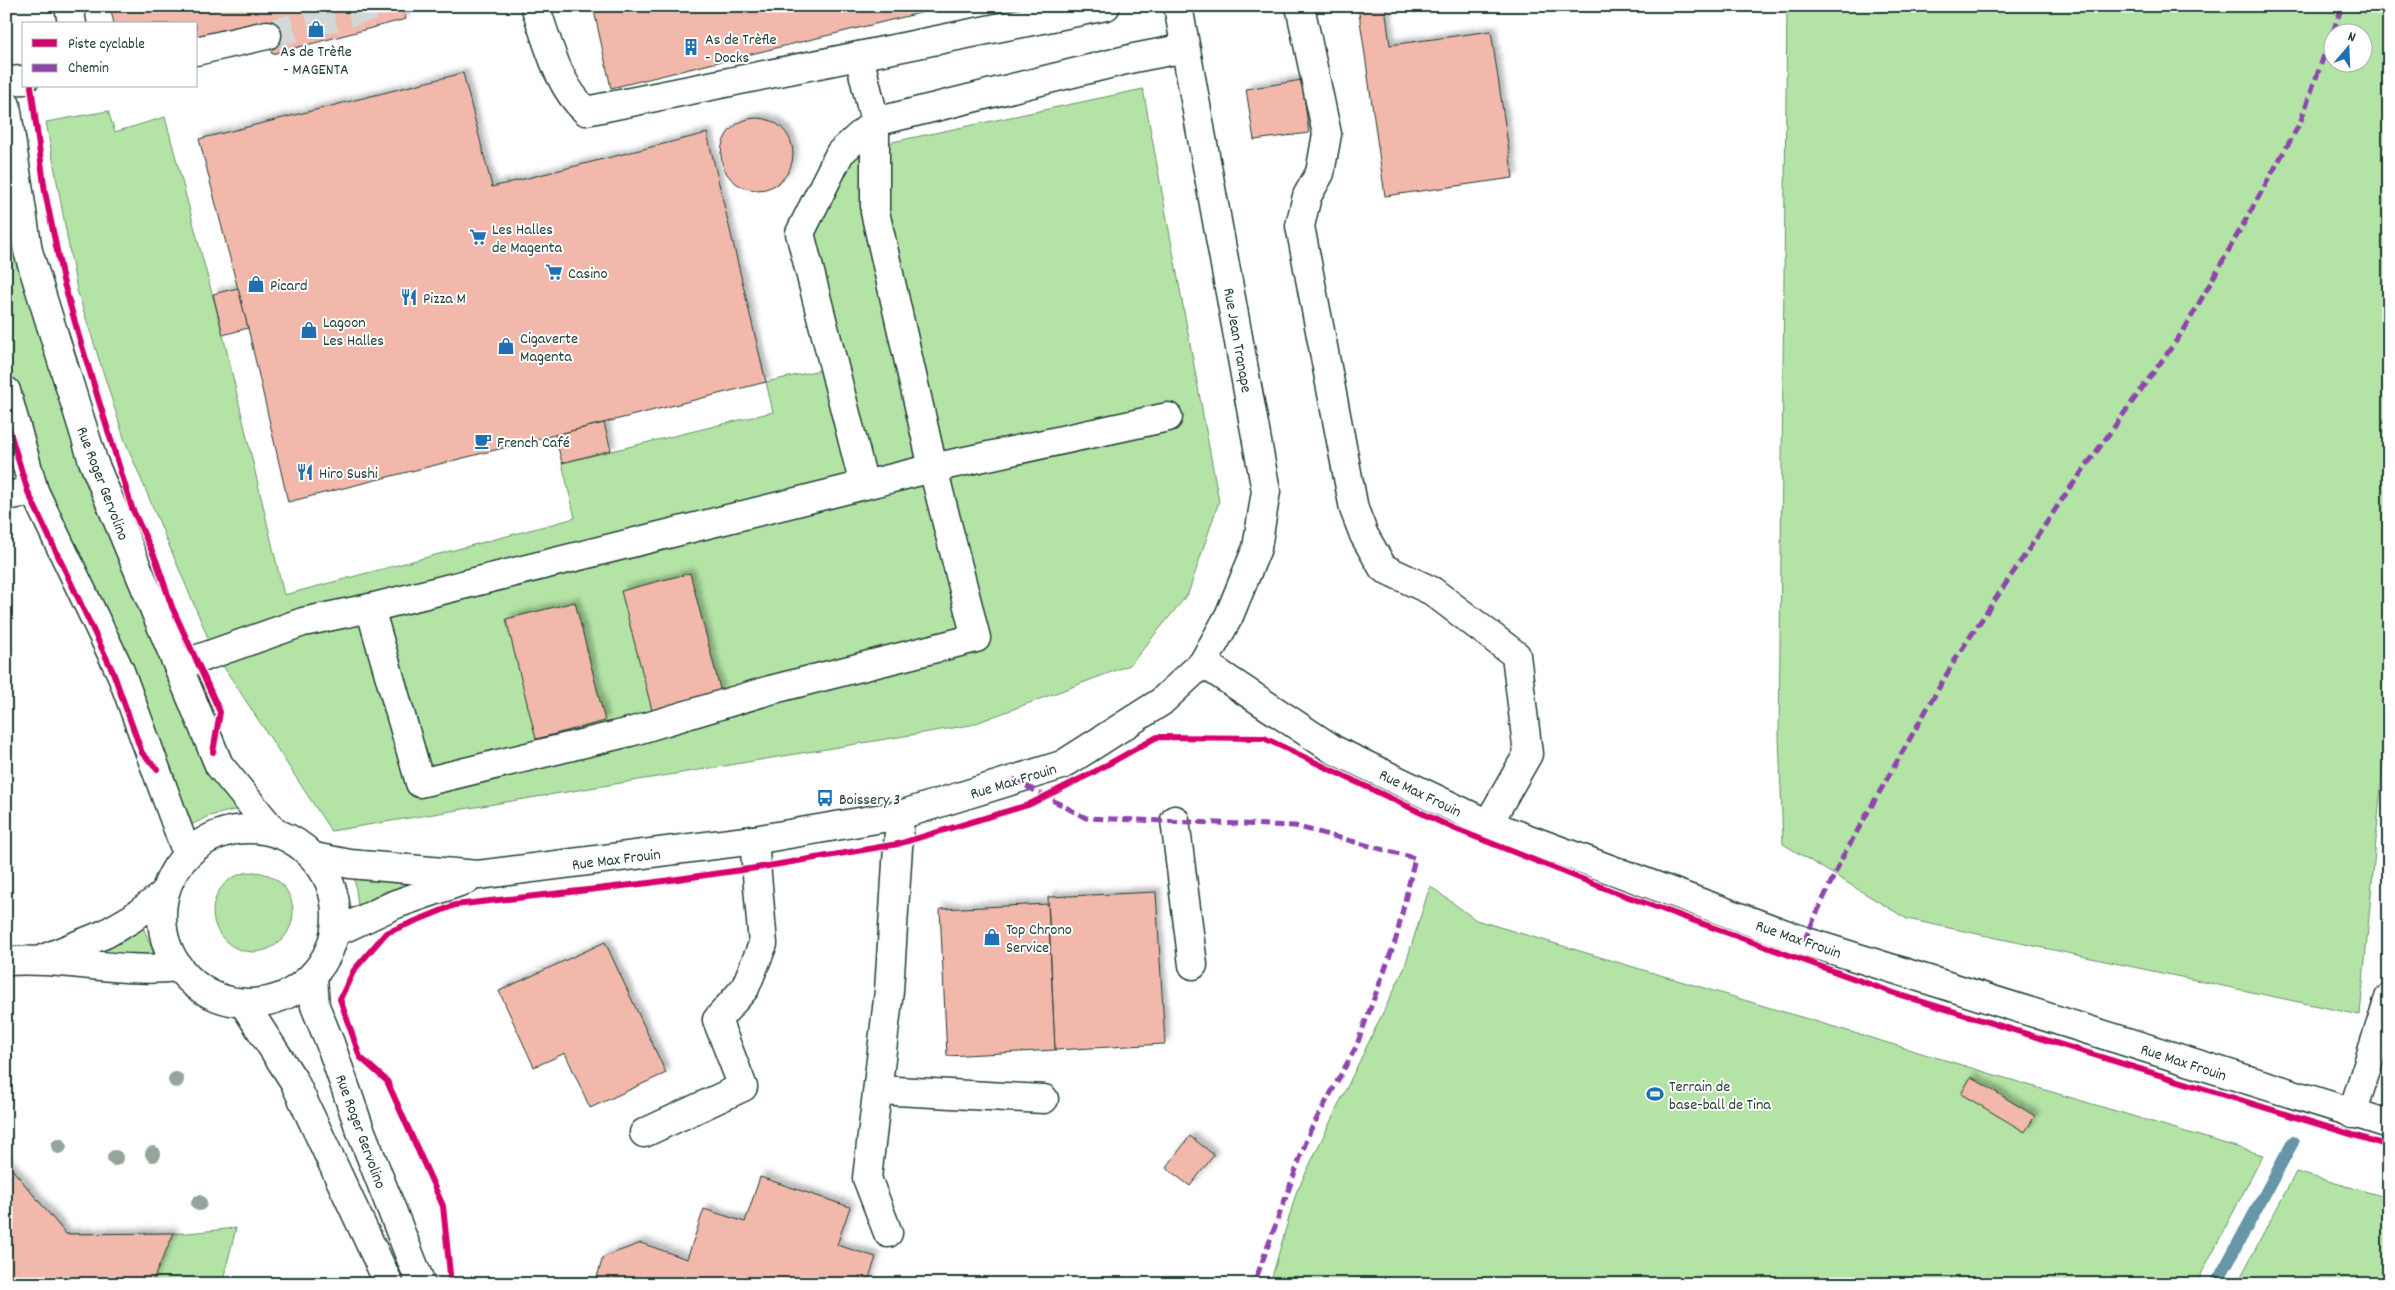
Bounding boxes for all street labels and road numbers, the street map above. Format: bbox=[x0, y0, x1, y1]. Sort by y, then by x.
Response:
street label: Rue Jean Tranape bbox=[1216, 286, 1257, 395]
street label: Rue Roger Gervolino bbox=[69, 424, 134, 544]
street label: Rue Max Frouin bbox=[968, 758, 1060, 806]
street label: Rue Max Frouin bbox=[1375, 764, 1465, 824]
street label: Rue Max Frouin bbox=[571, 844, 662, 877]
street label: Rue Max Frouin bbox=[1752, 915, 1844, 966]
street label: Rue Max Frouin bbox=[2137, 1039, 2229, 1088]
street label: Rue Roger Gervolino bbox=[328, 1072, 391, 1192]

